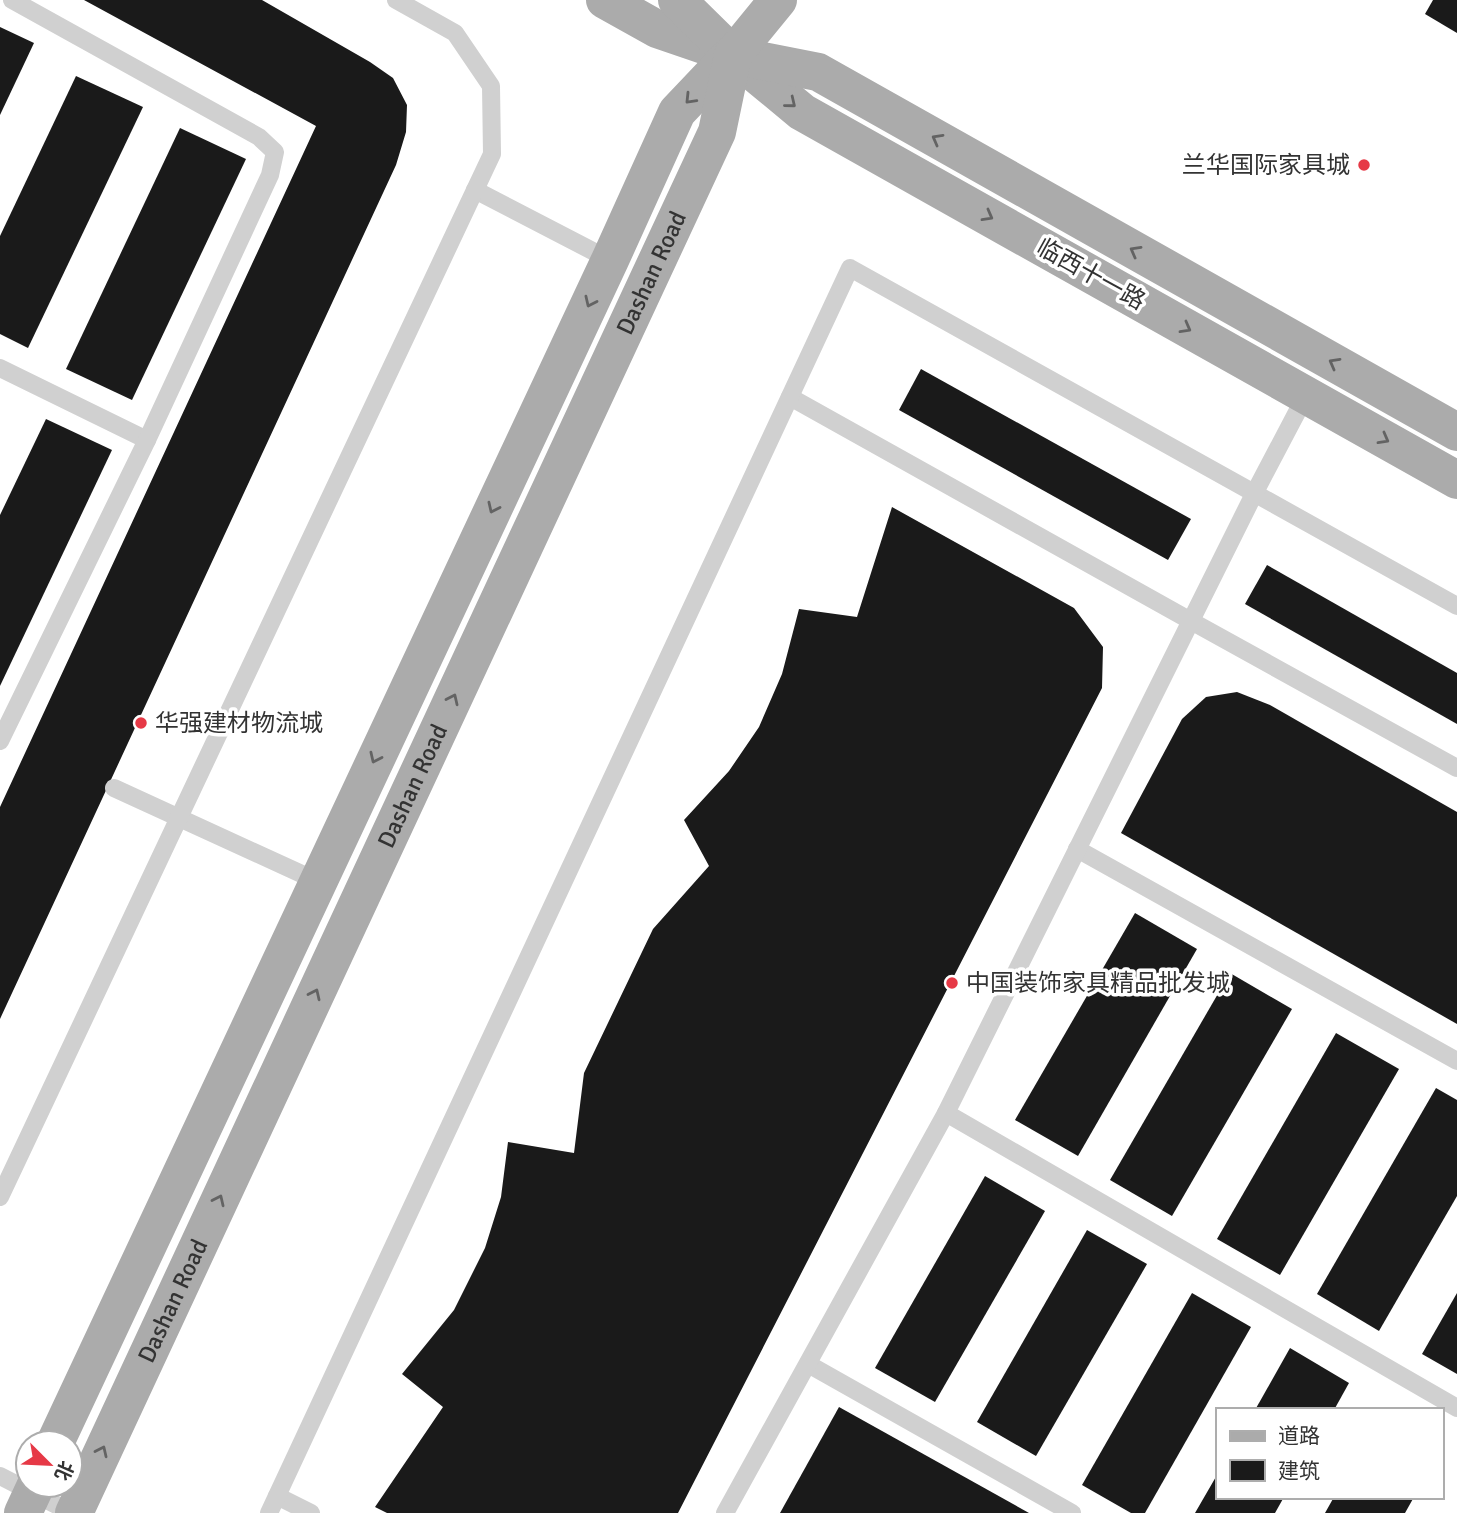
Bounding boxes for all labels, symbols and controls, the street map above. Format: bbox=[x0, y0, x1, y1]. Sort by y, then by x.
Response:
one-way arrow bbox=[686, 91, 699, 104]
one-way arrow bbox=[783, 95, 796, 107]
one-way arrow bbox=[932, 134, 945, 147]
place label: 兰华国际家具城 bbox=[1182, 150, 1350, 180]
marker: 兰华国际家具城 bbox=[1356, 157, 1372, 173]
street label: Dashan Road bbox=[610, 206, 693, 339]
one-way arrow bbox=[981, 208, 993, 221]
street label: 临西十一路 bbox=[1031, 232, 1151, 316]
one-way arrow bbox=[1130, 246, 1143, 259]
one-way arrow bbox=[584, 295, 598, 307]
one-way arrow bbox=[1179, 320, 1192, 333]
one-way arrow bbox=[1328, 358, 1341, 371]
one-way arrow bbox=[1377, 431, 1390, 444]
one-way arrow bbox=[487, 501, 501, 513]
one-way arrow bbox=[444, 694, 458, 706]
place label: 华强建材物流城 bbox=[155, 708, 323, 738]
marker: 华强建材物流城 bbox=[133, 715, 149, 731]
street label: Dashan Road bbox=[371, 719, 454, 853]
one-way arrow bbox=[369, 751, 383, 763]
place label: 中国装饰家具精品批发城 bbox=[966, 968, 1230, 998]
marker: 中国装饰家具精品批发城 bbox=[944, 975, 960, 991]
one-way arrow bbox=[307, 989, 321, 1001]
one-way arrow bbox=[211, 1195, 225, 1207]
street label: Dashan Road bbox=[131, 1234, 214, 1368]
legend bbox=[1216, 1408, 1443, 1499]
text: 道路 bbox=[1278, 1423, 1320, 1449]
north arrow bbox=[14, 1429, 84, 1499]
one-way arrow bbox=[94, 1446, 108, 1458]
text: 北 bbox=[49, 1457, 78, 1484]
text: 建筑 bbox=[1278, 1458, 1320, 1484]

